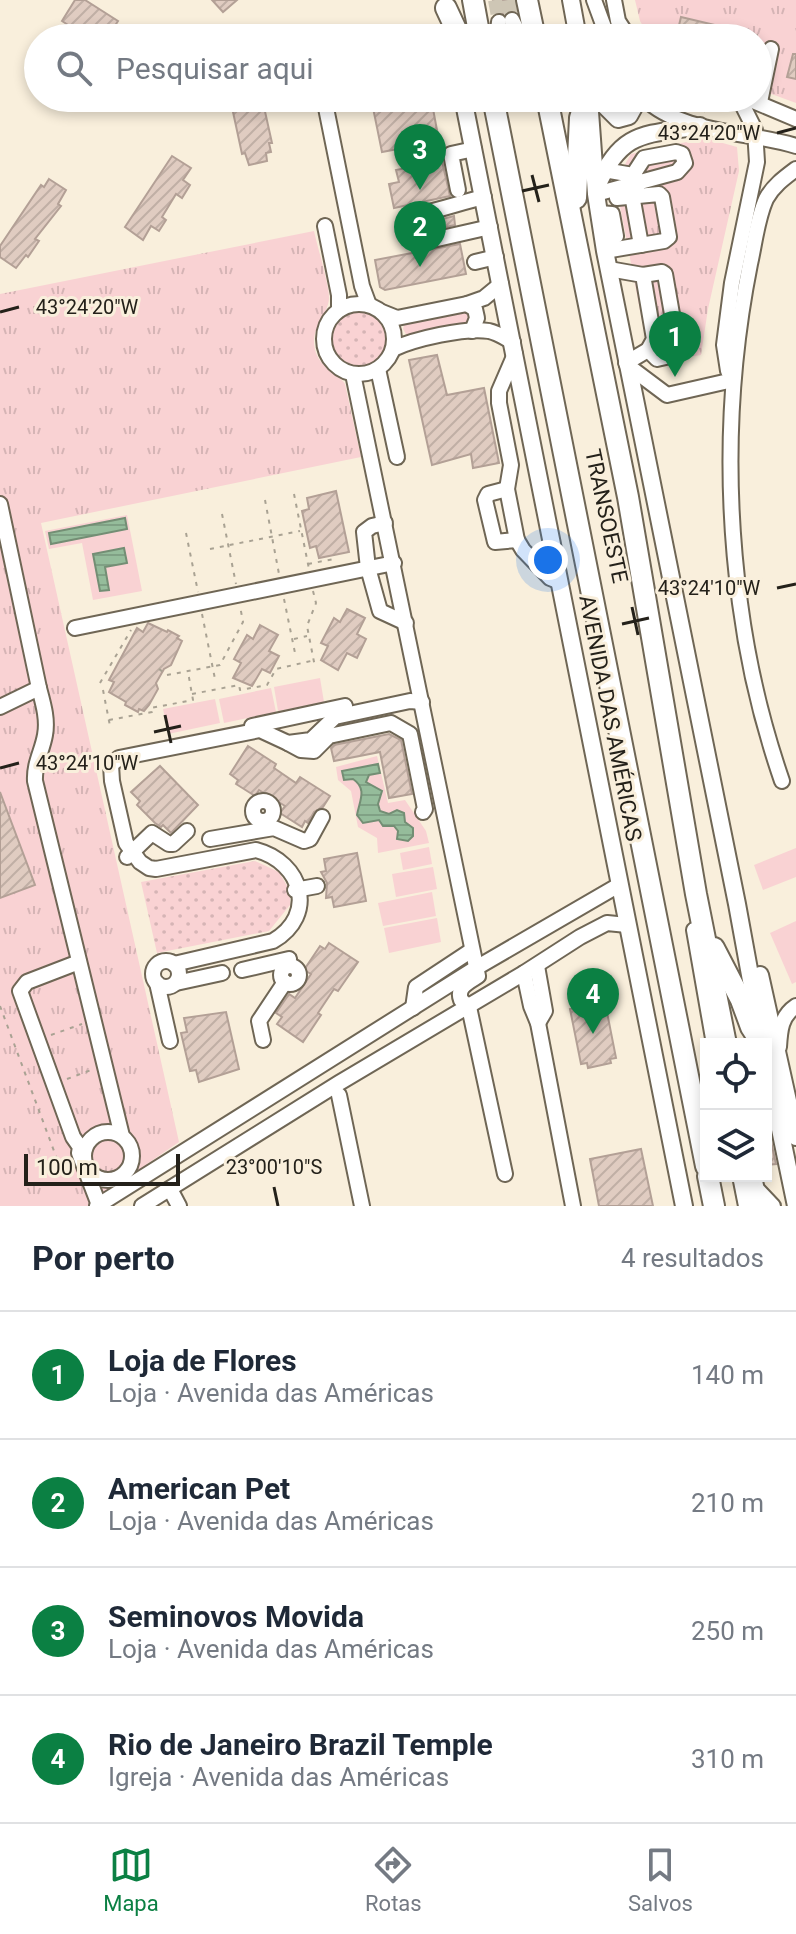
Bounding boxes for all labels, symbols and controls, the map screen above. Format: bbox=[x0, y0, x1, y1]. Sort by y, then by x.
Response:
search box bbox=[24, 24, 772, 112]
icon: search bbox=[52, 46, 96, 90]
text: Pesquisar aqui bbox=[116, 51, 314, 86]
text: 43°24'20"W bbox=[658, 121, 761, 145]
pin: 3 bbox=[394, 124, 446, 190]
pin: 2 bbox=[394, 201, 446, 267]
text: 43°24'20"W bbox=[36, 295, 139, 319]
pin: 1 bbox=[649, 311, 701, 377]
street label: TRANSOESTE bbox=[580, 447, 633, 585]
your location bbox=[528, 540, 568, 580]
text: 43°24'10"W bbox=[658, 576, 761, 600]
street label: AVENIDA DAS AMÉRICAS bbox=[574, 593, 647, 843]
text: 43°24'10"W bbox=[36, 751, 139, 775]
pin: 4 bbox=[567, 968, 619, 1034]
map controls bbox=[700, 1038, 772, 1182]
button: locate bbox=[700, 1038, 772, 1110]
button: layers bbox=[700, 1110, 772, 1182]
scale bar bbox=[24, 1150, 180, 1186]
text: 100 m bbox=[36, 1155, 98, 1180]
text: 23°00'10"S bbox=[226, 1155, 322, 1179]
text: Por perto bbox=[32, 1238, 175, 1278]
text: 4 resultados bbox=[621, 1243, 764, 1273]
text: Loja de Flores bbox=[108, 1343, 297, 1378]
text: 1 bbox=[51, 1360, 65, 1390]
text: 140 m bbox=[691, 1360, 764, 1390]
text: Loja · Avenida das Américas bbox=[108, 1378, 434, 1408]
text: American Pet bbox=[108, 1471, 290, 1506]
text: 2 bbox=[51, 1488, 65, 1518]
text: 210 m bbox=[691, 1488, 764, 1518]
text: Loja · Avenida das Américas bbox=[108, 1506, 434, 1536]
text: Seminovos Movida bbox=[108, 1599, 364, 1634]
text: 3 bbox=[51, 1616, 65, 1646]
text: 250 m bbox=[691, 1616, 764, 1646]
text: Loja · Avenida das Américas bbox=[108, 1634, 434, 1664]
text: Rio de Janeiro Brazil Temple bbox=[108, 1727, 493, 1762]
text: 4 bbox=[51, 1744, 65, 1774]
text: 310 m bbox=[691, 1744, 764, 1774]
text: Igreja · Avenida das Américas bbox=[108, 1762, 449, 1792]
tab: Mapa bbox=[103, 1843, 159, 1916]
tab: Rotas bbox=[365, 1843, 422, 1916]
tab: Salvos bbox=[628, 1843, 693, 1916]

